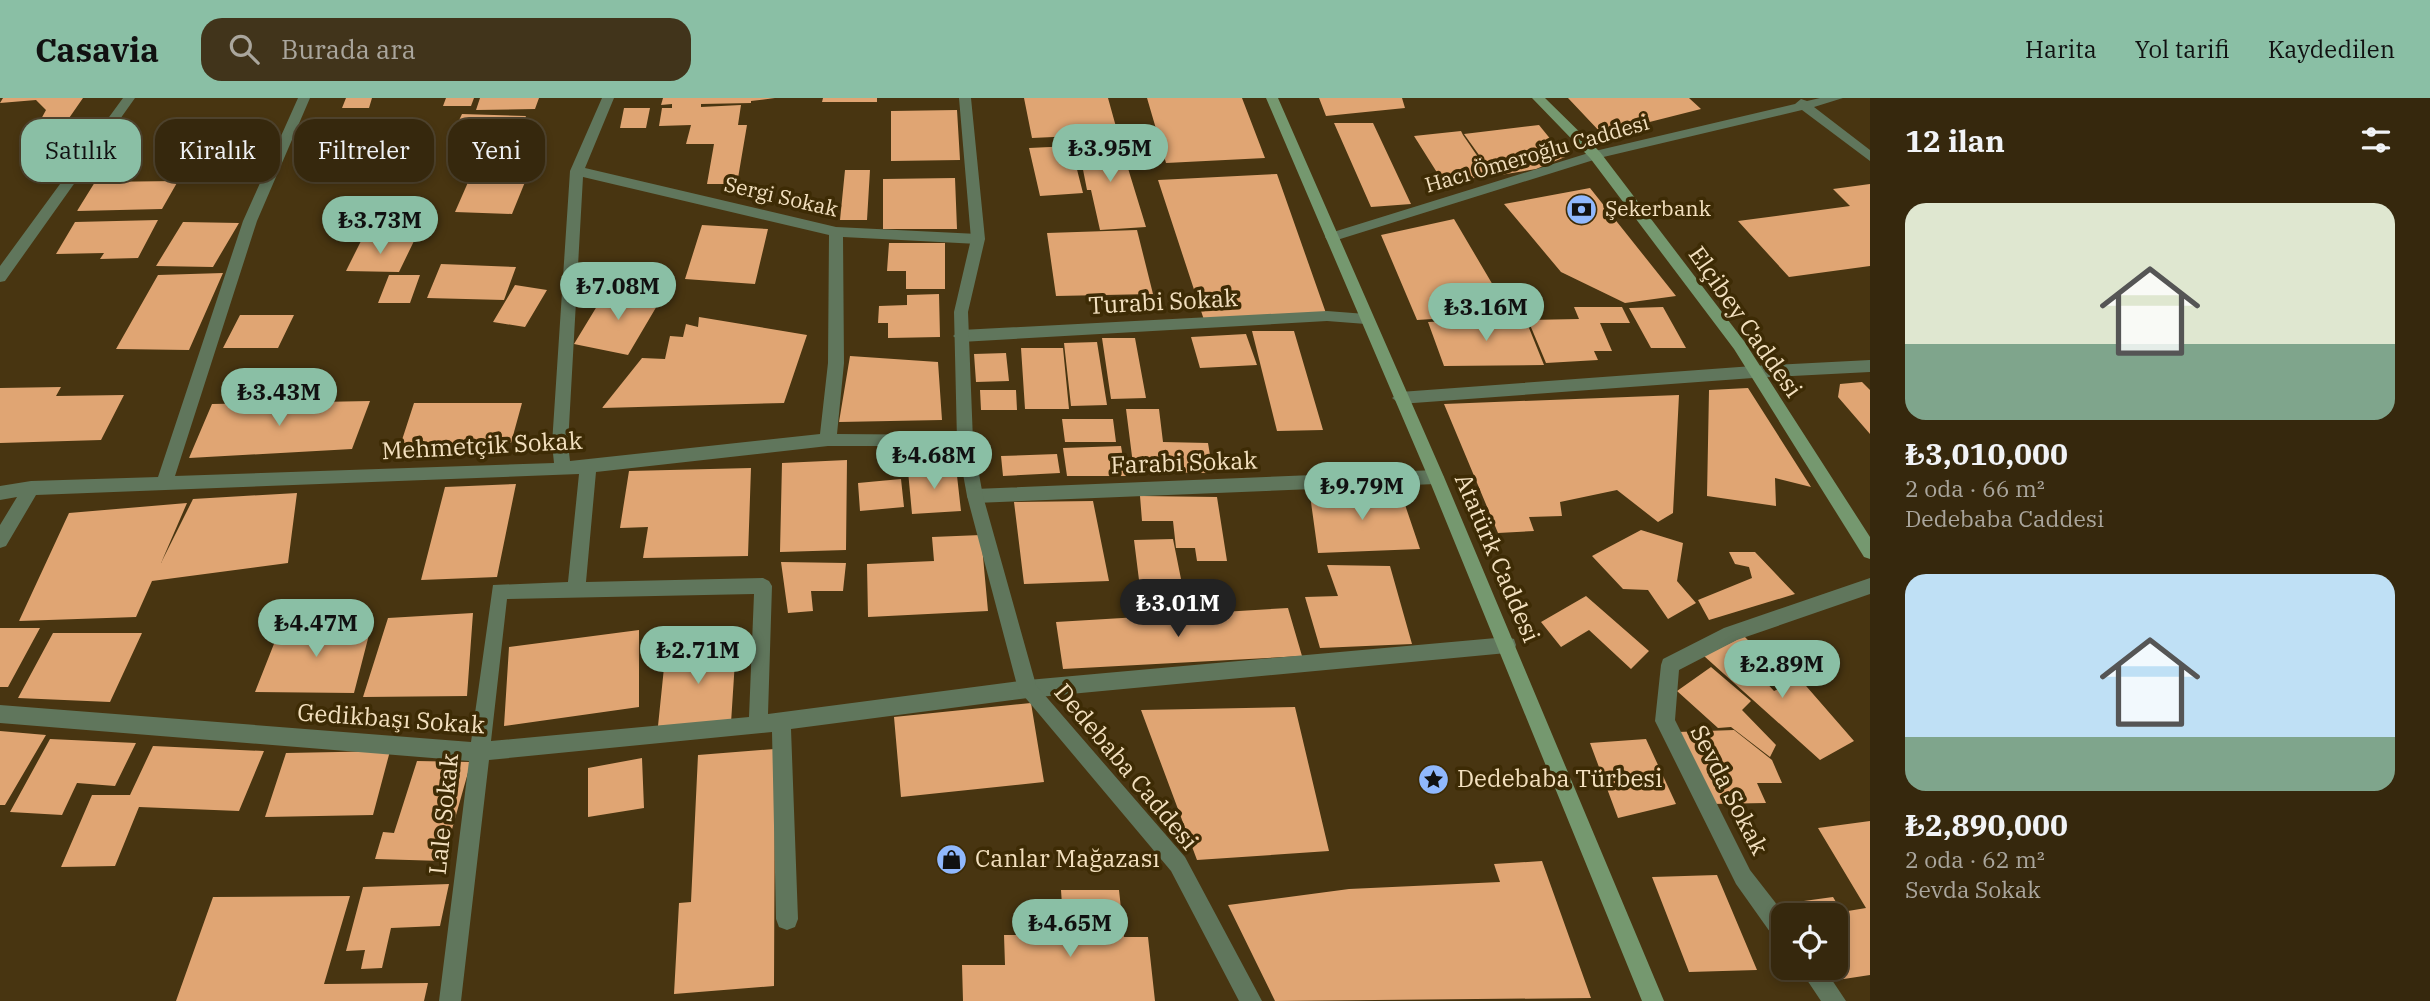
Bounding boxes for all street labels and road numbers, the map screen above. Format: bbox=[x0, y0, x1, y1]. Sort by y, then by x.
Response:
street label: Hacı Ömeroğlu Caddesi bbox=[1421, 108, 1652, 198]
street label: Sergi Sokak bbox=[722, 169, 842, 223]
street label: Elçibey Caddesi bbox=[1682, 239, 1810, 404]
street label: Turabi Sokak bbox=[1087, 281, 1239, 321]
street label: Mehmetçik Sokak bbox=[381, 424, 583, 466]
street label: Farabi Sokak bbox=[1110, 443, 1258, 481]
street label: Atatürk Caddesi bbox=[1448, 468, 1548, 647]
street label: Dedebaba Caddesi bbox=[1048, 676, 1206, 856]
street label: Gedikbaşı Sokak bbox=[296, 695, 486, 741]
street label: Sevda Sokak bbox=[1683, 719, 1776, 860]
street label: Lale Sokak bbox=[421, 752, 465, 876]

